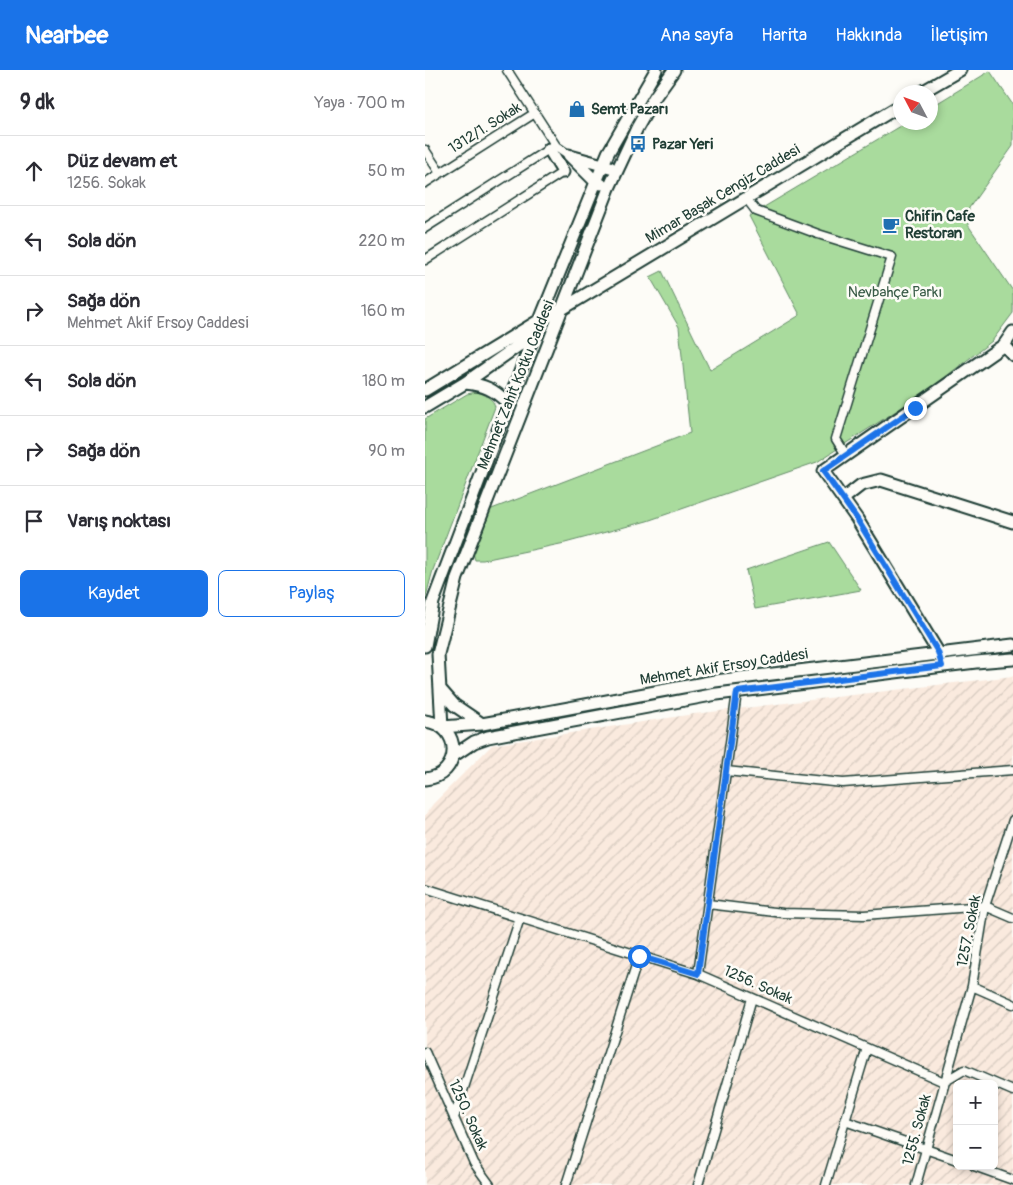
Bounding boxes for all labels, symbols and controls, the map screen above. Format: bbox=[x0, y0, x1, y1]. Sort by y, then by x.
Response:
text: Nearbee bbox=[25, 21, 108, 50]
text: Ana sayfa bbox=[660, 24, 733, 47]
text: Harita bbox=[761, 24, 807, 47]
text: Hakkında bbox=[835, 24, 902, 47]
text: İletişim bbox=[930, 24, 988, 47]
north arrow bbox=[893, 85, 938, 130]
text: 9 dk bbox=[20, 89, 54, 116]
text: Yaya · 700 m bbox=[315, 93, 405, 113]
street label: 1312/1. Sokak bbox=[445, 98, 526, 158]
shop icon: Semt Pazarı bbox=[567, 99, 587, 119]
place label: Semt Pazarı bbox=[591, 100, 668, 119]
bus stop icon: Pazar Yeri bbox=[628, 134, 648, 154]
place label: Pazar Yeri bbox=[652, 135, 714, 154]
street label: Mimar Başak Cengiz Caddesi bbox=[642, 140, 804, 248]
text: Düz devam et bbox=[67, 149, 177, 173]
icon: ahead bbox=[20, 157, 48, 185]
text: 50 m bbox=[368, 161, 405, 181]
text: 1256. Sokak bbox=[67, 173, 146, 193]
place label: Chifin Cafe Restoran bbox=[905, 207, 975, 243]
cafe icon: Chifin Cafe Restoran bbox=[881, 215, 901, 235]
icon: left bbox=[20, 227, 48, 255]
text: Sola dön bbox=[67, 229, 136, 253]
text: 220 m bbox=[359, 231, 405, 251]
park label: Nevbahçe Parkı bbox=[848, 283, 942, 302]
text: Sağa dön bbox=[67, 289, 140, 313]
icon: right bbox=[20, 297, 48, 325]
street label: Mehmet Zahit Kotku Caddesi bbox=[473, 298, 559, 472]
text: 160 m bbox=[361, 301, 405, 321]
text: Mehmet Akif Ersoy Caddesi bbox=[67, 313, 249, 333]
icon: left bbox=[20, 367, 48, 395]
text: Sola dön bbox=[67, 369, 136, 393]
text: 180 m bbox=[362, 371, 405, 391]
route end bbox=[904, 397, 927, 420]
icon: right bbox=[20, 437, 48, 465]
text: Sağa dön bbox=[67, 439, 140, 463]
text: 90 m bbox=[368, 441, 405, 461]
icon: arrive bbox=[20, 507, 48, 535]
text: Varış noktası bbox=[67, 509, 171, 533]
button: Kaydet bbox=[20, 570, 208, 617]
button: Paylaş bbox=[218, 570, 405, 617]
street label: Mehmet Akif Ersoy Caddesi bbox=[638, 644, 810, 690]
street label: 1257. Sokak bbox=[953, 893, 985, 969]
route start bbox=[628, 945, 651, 968]
street label: 1256. Sokak bbox=[720, 961, 796, 1009]
street label: 1250. Sokak bbox=[444, 1077, 492, 1154]
map controls bbox=[953, 1080, 998, 1170]
button: + bbox=[953, 1080, 998, 1125]
street label: 1255. Sokak bbox=[898, 1091, 936, 1168]
button: − bbox=[953, 1125, 998, 1170]

